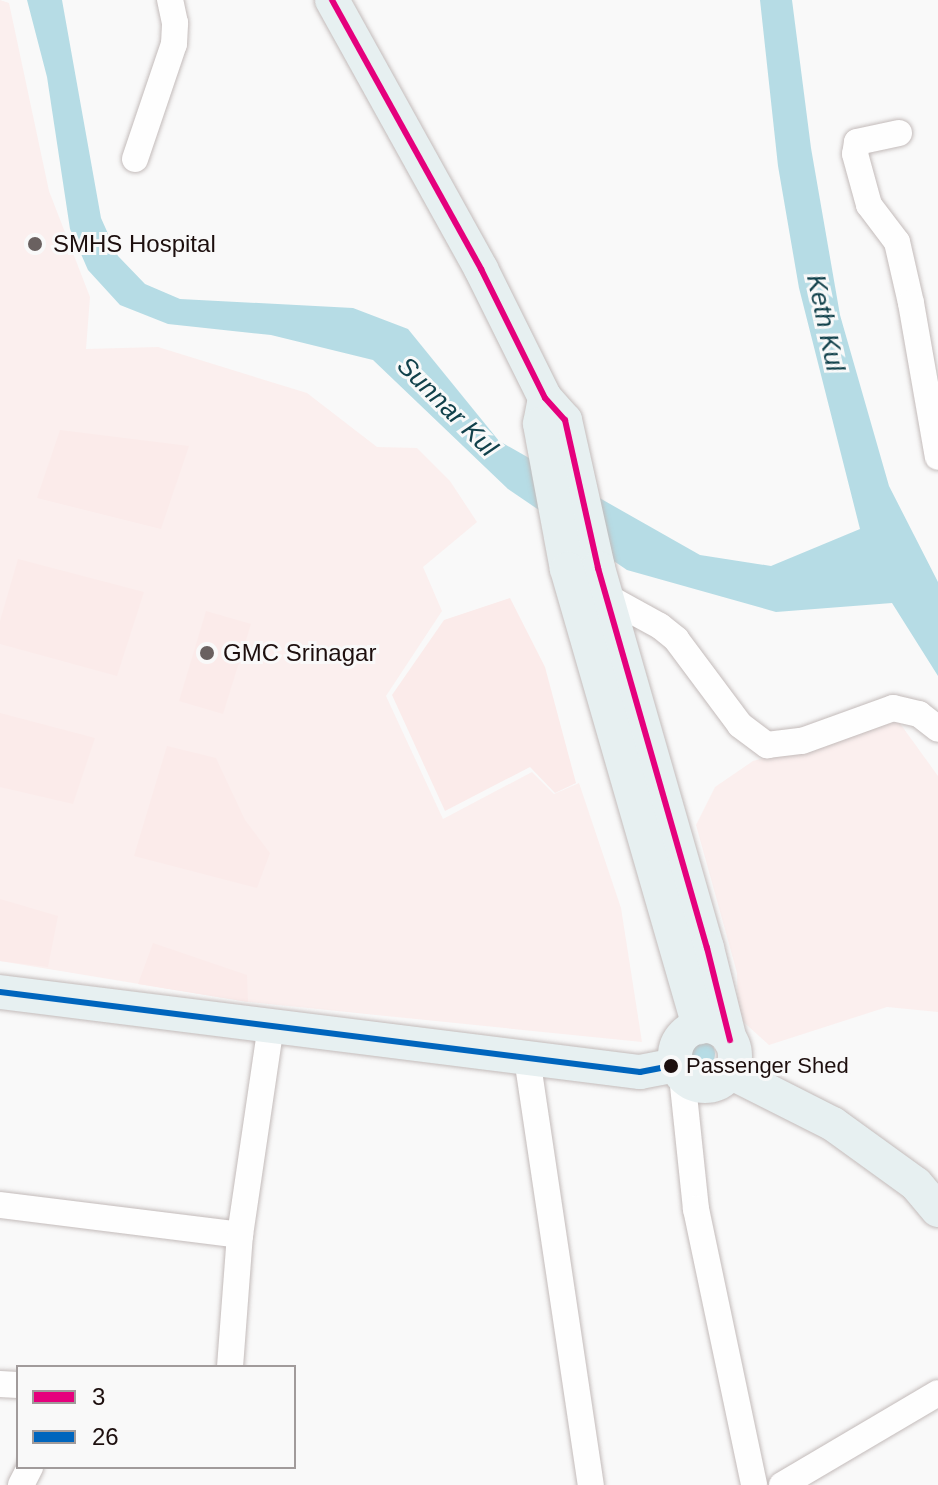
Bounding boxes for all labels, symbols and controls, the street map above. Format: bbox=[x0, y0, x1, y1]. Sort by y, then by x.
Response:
place label: SMHS Hospital bbox=[53, 230, 216, 258]
marker: SMHS Hospital bbox=[24, 233, 46, 255]
water label: Keth Kul bbox=[800, 272, 850, 374]
water label: Sunnar Kul bbox=[390, 350, 504, 464]
place label: GMC Srinagar bbox=[223, 639, 376, 667]
marker: GMC Srinagar bbox=[198, 644, 216, 662]
place label: Passenger Shed bbox=[686, 1053, 849, 1079]
marker: Passenger Shed bbox=[663, 1058, 679, 1074]
legend bbox=[16, 1365, 296, 1469]
text: 3 bbox=[92, 1383, 105, 1410]
text: 26 bbox=[92, 1423, 119, 1450]

